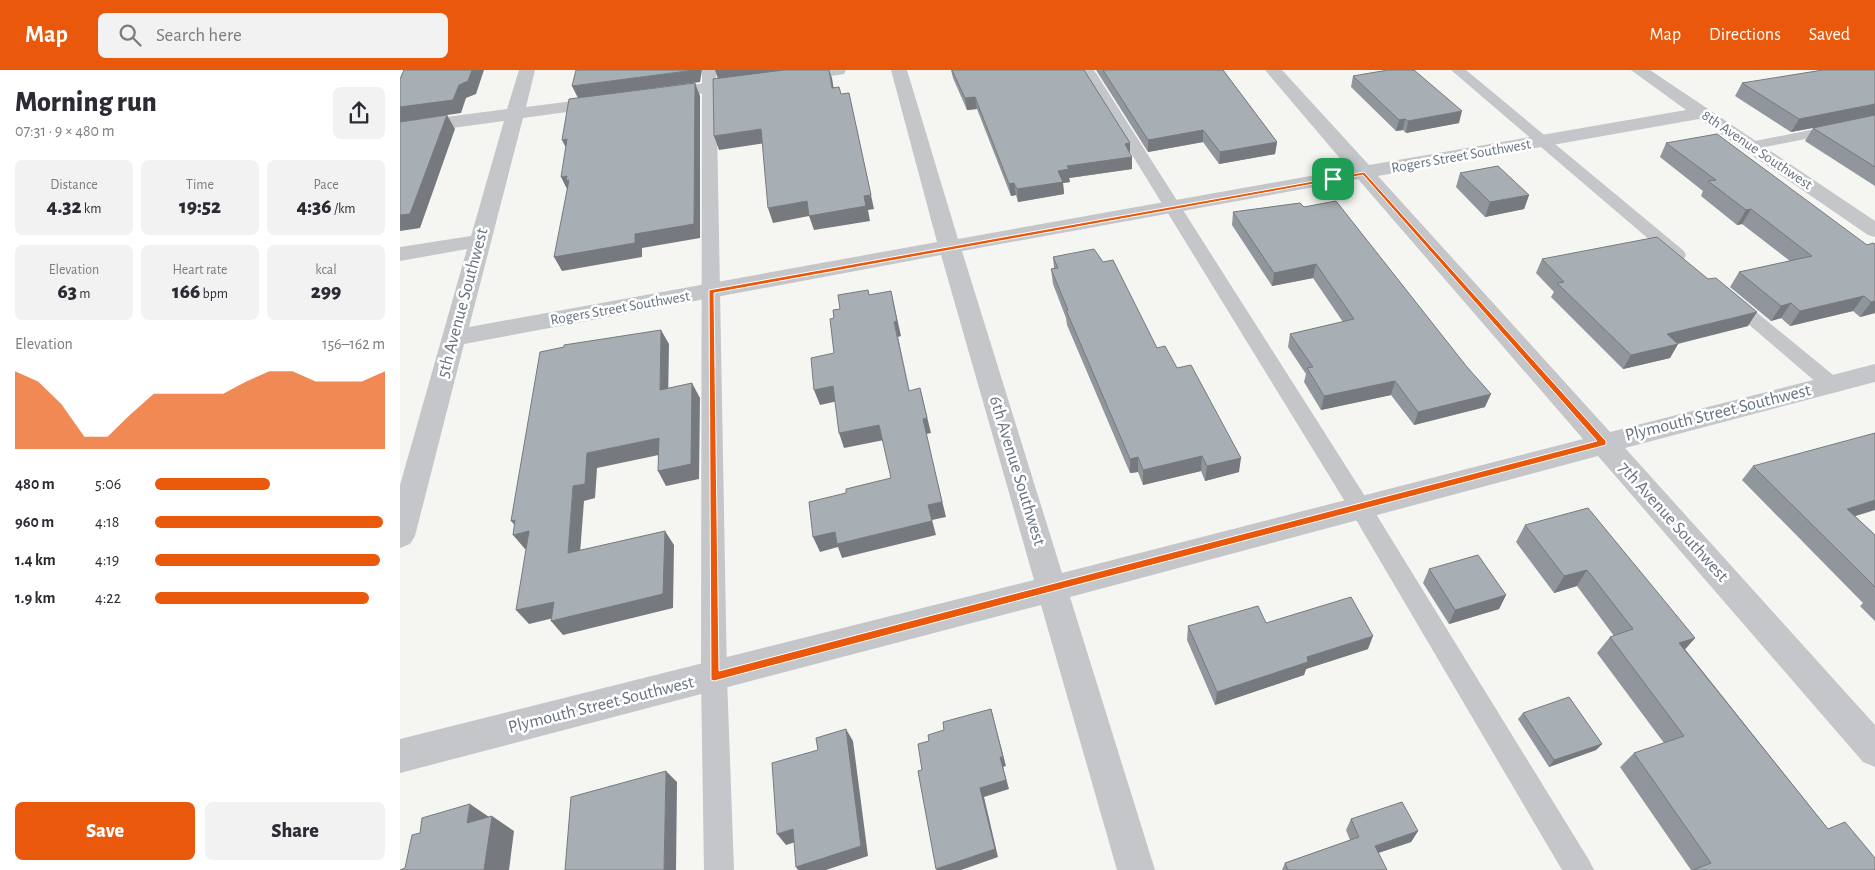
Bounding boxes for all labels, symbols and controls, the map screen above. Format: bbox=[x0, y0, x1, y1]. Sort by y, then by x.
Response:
search box bbox=[98, 13, 448, 58]
icon: search bbox=[116, 21, 144, 49]
text: Map bbox=[25, 23, 68, 47]
text: Search here bbox=[156, 26, 242, 45]
text: Map bbox=[1650, 26, 1681, 44]
text: Directions bbox=[1709, 26, 1781, 44]
text: Saved bbox=[1809, 26, 1850, 44]
button: share bbox=[333, 87, 385, 139]
text: Morning run bbox=[15, 89, 157, 117]
street label: 8th Avenue Southwest bbox=[1699, 108, 1815, 193]
text: 07:31 · 9 × 480 m bbox=[15, 123, 114, 139]
street label: Rogers Street Southwest bbox=[1390, 136, 1532, 176]
pin bbox=[1312, 158, 1354, 200]
icon: arrive bbox=[1319, 165, 1347, 193]
text: Distance bbox=[50, 178, 98, 192]
text: Time bbox=[186, 178, 214, 192]
text: Pace bbox=[313, 178, 339, 192]
text: 4.32 bbox=[47, 196, 81, 217]
text: 19:52 bbox=[179, 196, 221, 217]
text: 4:36 bbox=[296, 196, 332, 217]
text: km bbox=[81, 202, 101, 216]
text: /km bbox=[332, 202, 356, 216]
street label: 5th Avenue Southwest bbox=[434, 226, 492, 380]
text: Elevation bbox=[49, 263, 99, 277]
text: Heart rate bbox=[173, 263, 227, 277]
text: kcal bbox=[315, 263, 337, 277]
text: 63 bbox=[57, 281, 77, 302]
text: 166 bbox=[172, 281, 200, 302]
text: 299 bbox=[311, 281, 341, 302]
text: m bbox=[77, 287, 91, 301]
text: bpm bbox=[200, 287, 228, 301]
street label: Rogers Street Southwest bbox=[549, 288, 691, 328]
text: Elevation bbox=[15, 336, 73, 352]
text: 156–162 m bbox=[322, 336, 385, 352]
street label: Plymouth Street Southwest bbox=[1623, 381, 1813, 445]
street label: 6th Avenue Southwest bbox=[986, 394, 1048, 548]
street label: 7th Avenue Southwest bbox=[1615, 459, 1732, 586]
text: 480 m bbox=[15, 476, 55, 492]
text: 5:06 bbox=[95, 476, 121, 492]
text: 960 m bbox=[15, 514, 54, 530]
text: 4:18 bbox=[95, 514, 119, 530]
text: 1.4 km bbox=[15, 552, 56, 568]
text: 4:19 bbox=[95, 552, 119, 568]
text: 1.9 km bbox=[15, 590, 55, 606]
text: 4:22 bbox=[95, 590, 121, 606]
street label: Plymouth Street Southwest bbox=[506, 673, 696, 737]
button: Save bbox=[15, 802, 195, 860]
button: Share bbox=[205, 802, 385, 860]

